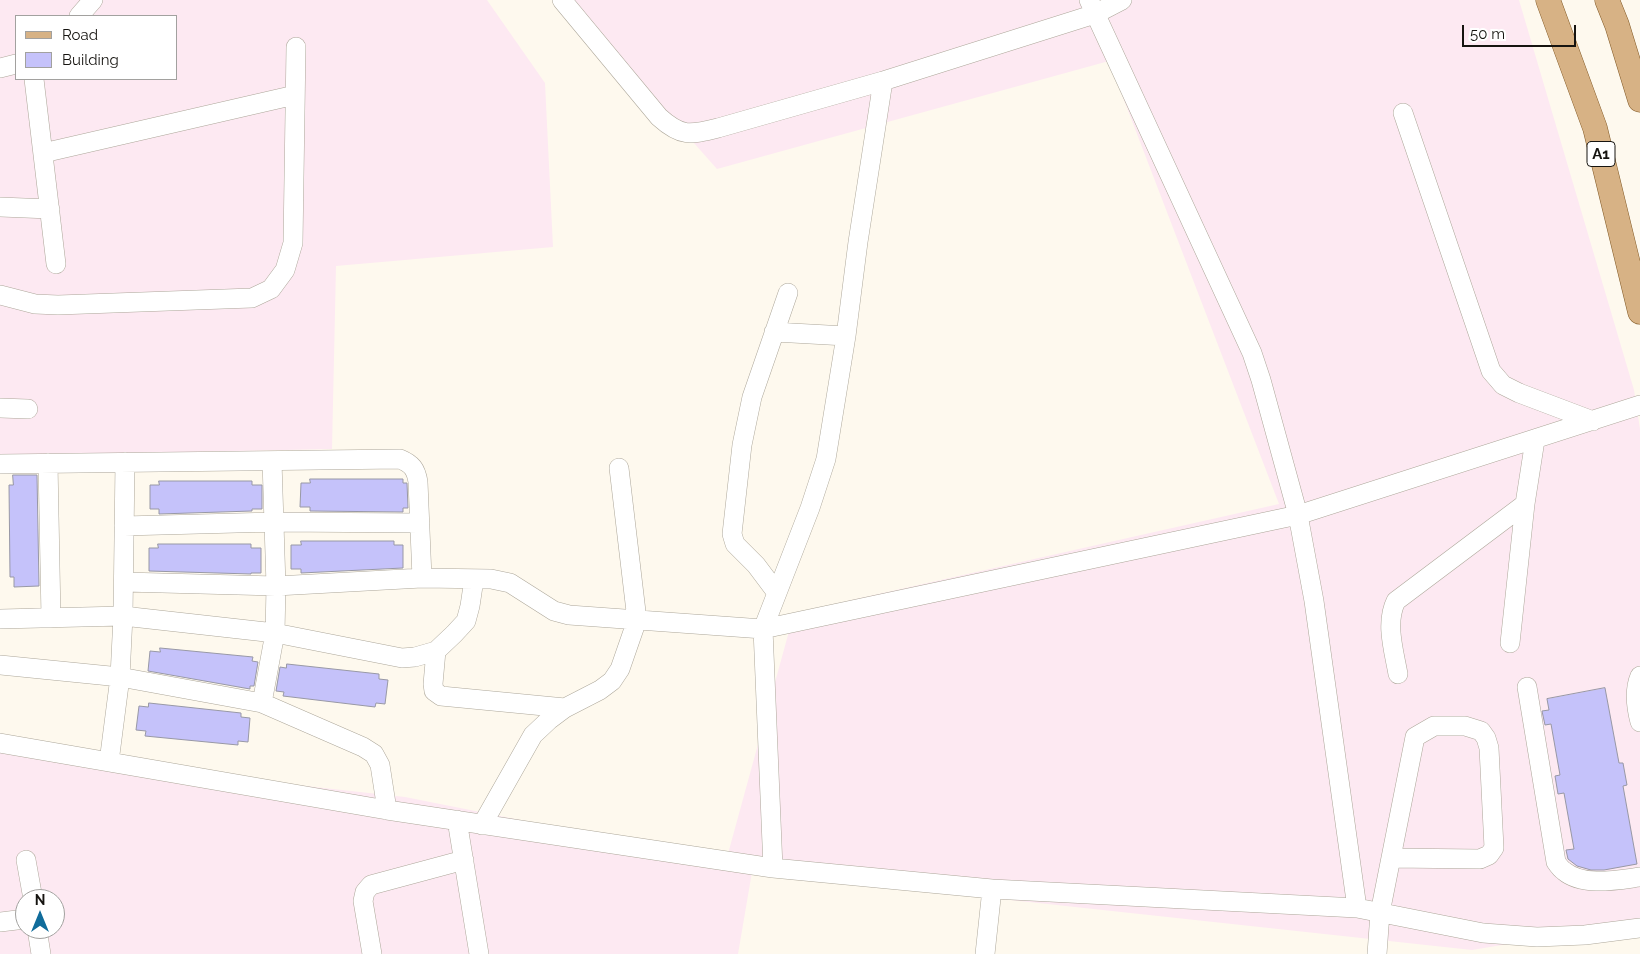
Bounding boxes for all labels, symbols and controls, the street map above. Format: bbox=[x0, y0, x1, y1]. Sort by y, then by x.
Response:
legend bbox=[15, 15, 178, 80]
scale bar bbox=[1465, 15, 1579, 47]
text: 50 m bbox=[1470, 25, 1505, 43]
text: Road bbox=[62, 26, 98, 44]
text: Building bbox=[62, 51, 119, 69]
road number: A1 bbox=[1587, 142, 1615, 166]
north arrow bbox=[15, 889, 65, 939]
text: N bbox=[35, 892, 45, 908]

